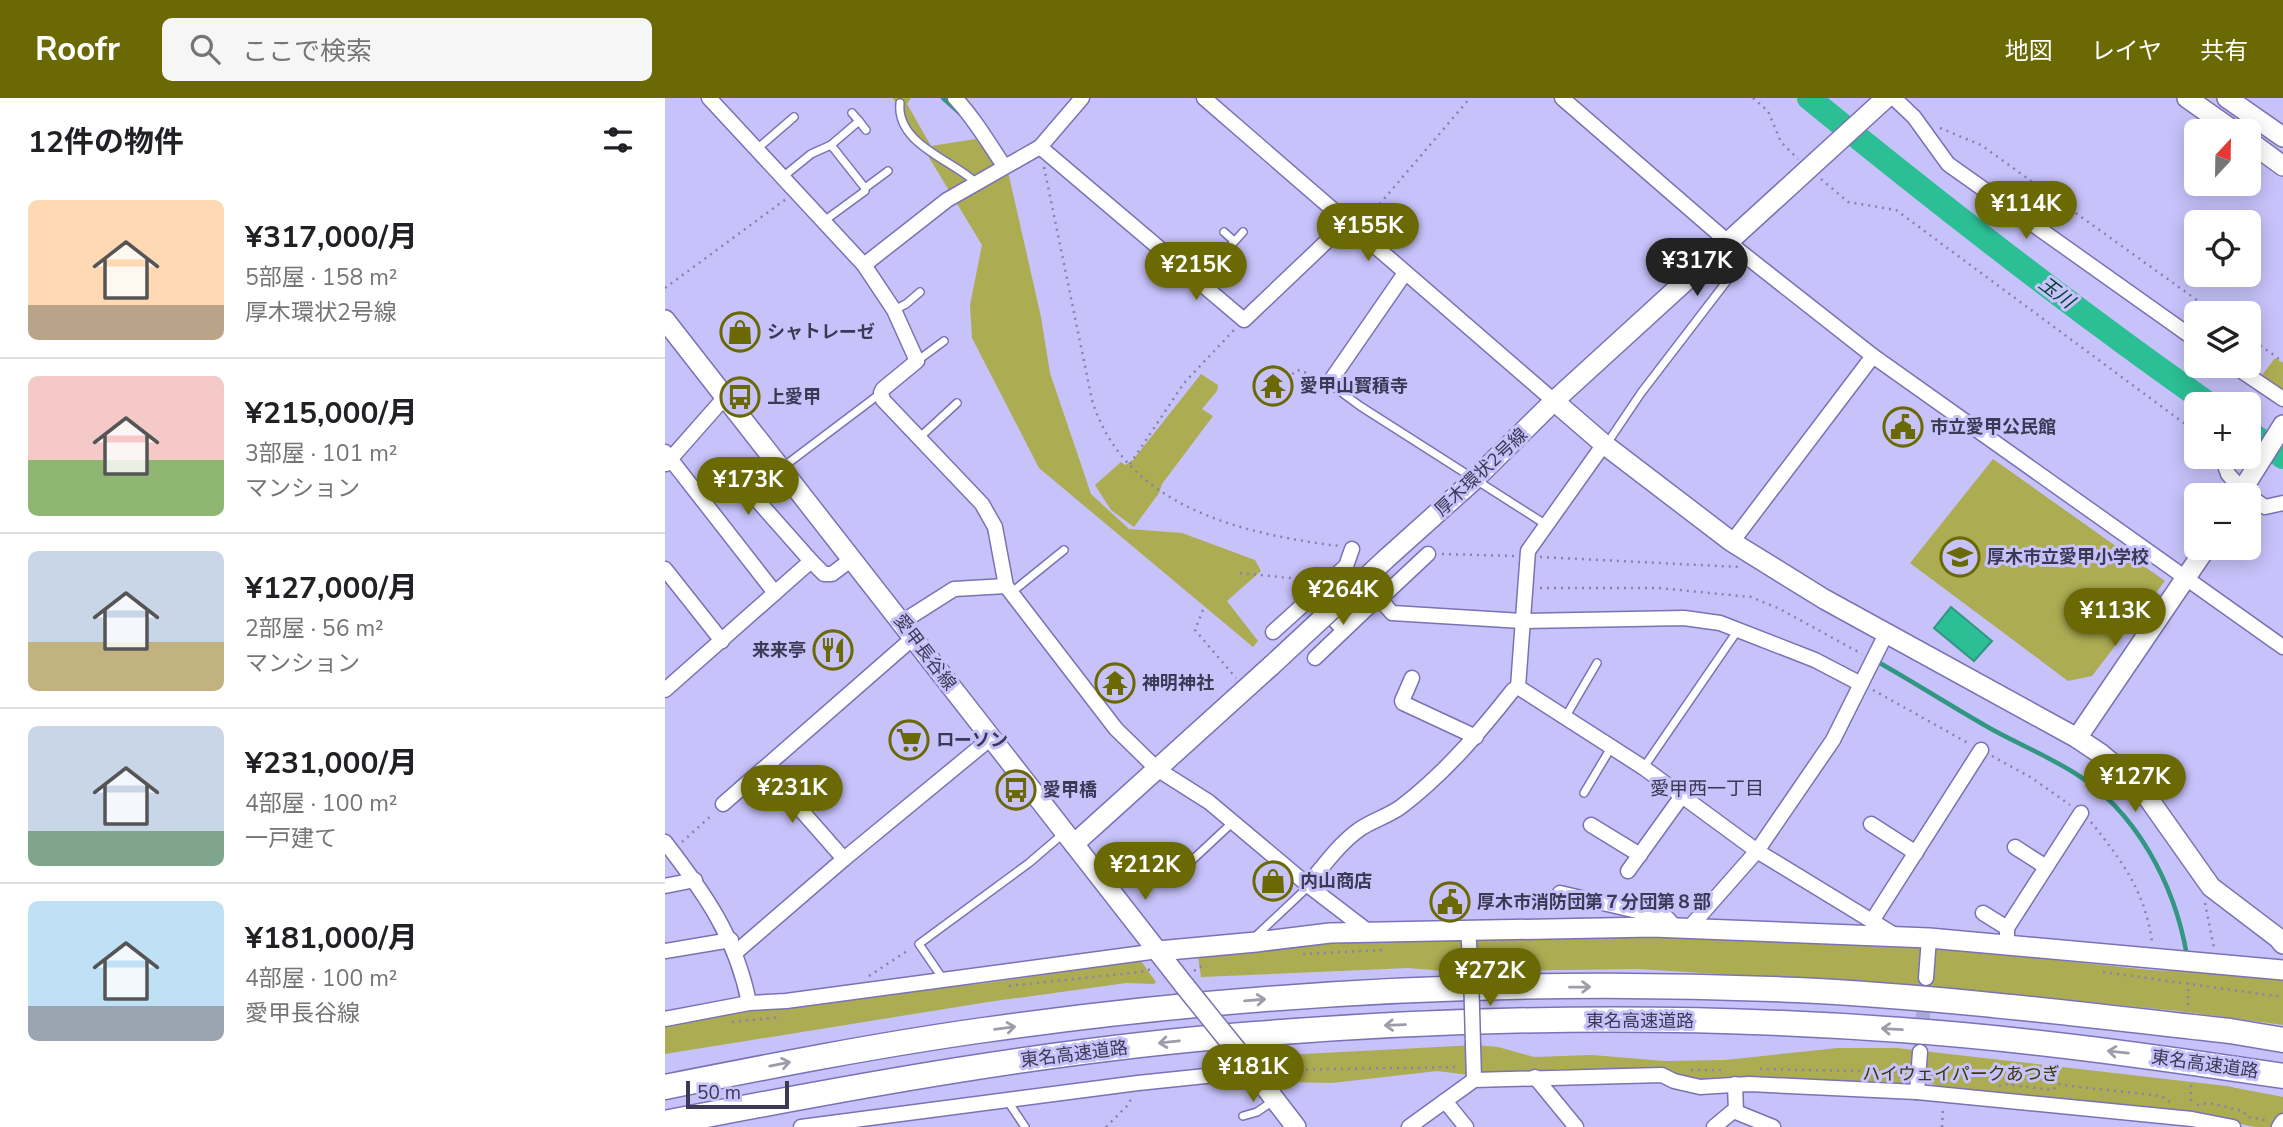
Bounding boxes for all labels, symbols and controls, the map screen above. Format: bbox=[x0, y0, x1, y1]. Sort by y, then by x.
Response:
search box bbox=[162, 18, 652, 81]
text: Roofr bbox=[35, 27, 120, 72]
icon: search bbox=[186, 30, 224, 68]
text: ここで検索 bbox=[242, 34, 372, 69]
text: 地図 bbox=[2005, 35, 2053, 67]
text: レイヤ bbox=[2091, 35, 2162, 67]
text: 共有 bbox=[2200, 35, 2248, 67]
north arrow bbox=[2184, 119, 2261, 196]
map controls bbox=[2184, 119, 2261, 560]
icon: filters bbox=[599, 121, 637, 159]
text: 12件の物件 bbox=[28, 122, 184, 163]
pin: ¥114K bbox=[1977, 181, 2075, 241]
text: ¥114K bbox=[1991, 188, 2061, 219]
pin: ¥155K bbox=[1319, 204, 1417, 263]
text: ¥155K bbox=[1333, 210, 1403, 241]
button: locate bbox=[2184, 210, 2261, 287]
text: ¥317,000/月 bbox=[245, 217, 418, 258]
icon: home bbox=[84, 228, 168, 312]
pin: ¥317K bbox=[1648, 238, 1746, 298]
pin: ¥215K bbox=[1147, 242, 1245, 302]
text: ¥317K bbox=[1662, 245, 1732, 276]
text: ¥215K bbox=[1161, 249, 1231, 280]
text: 5部屋 · 158 m² bbox=[245, 262, 398, 293]
water label: 玉川 bbox=[2033, 271, 2081, 316]
text: 厚木環状2号線 bbox=[245, 297, 397, 328]
button: layers bbox=[2184, 301, 2261, 378]
shop icon: シャトレーゼ bbox=[719, 311, 761, 353]
place label: シャトレーゼ bbox=[767, 320, 875, 344]
temple icon: 愛甲山寳積寺 bbox=[1252, 365, 1294, 407]
place label: 愛甲山寳積寺 bbox=[1300, 374, 1408, 398]
bus stop icon: 上愛甲 bbox=[719, 376, 761, 418]
place label: 上愛甲 bbox=[767, 385, 821, 409]
button: + bbox=[2184, 392, 2261, 469]
text: ¥215,000/月 bbox=[245, 393, 418, 434]
icon: home bbox=[84, 404, 168, 488]
public building icon: 市立愛甲公民館 bbox=[1882, 406, 1924, 448]
place label: 市立愛甲公民館 bbox=[1930, 415, 2056, 439]
street label: 厚木環状2号線 bbox=[1429, 423, 1533, 521]
text: 3部屋 · 101 m² bbox=[245, 438, 398, 469]
pin: ¥173K bbox=[699, 458, 797, 517]
text: ¥173K bbox=[713, 464, 783, 495]
text: マンション bbox=[245, 473, 360, 504]
button: − bbox=[2184, 483, 2261, 560]
school or university icon: 厚木市立愛甲小学校 bbox=[1939, 536, 1981, 578]
place label: 厚木市立愛甲小学校 bbox=[1987, 545, 2149, 569]
text: ¥127,000/月 bbox=[245, 568, 418, 609]
pin: ¥264K bbox=[1294, 568, 1392, 627]
text: ¥264K bbox=[1308, 574, 1378, 605]
icon: home bbox=[84, 579, 168, 663]
pin: ¥113K bbox=[2066, 588, 2164, 648]
text: ¥113K bbox=[2080, 595, 2150, 626]
street label: 愛甲長谷線 bbox=[888, 609, 962, 695]
text: 2部屋 · 56 m² bbox=[245, 613, 384, 644]
restaurant icon: 来来亭 bbox=[812, 629, 854, 671]
place label: 来来亭 bbox=[752, 638, 806, 662]
text: マンション bbox=[245, 648, 360, 679]
temple icon: 神明神社 bbox=[1094, 662, 1136, 704]
place label: 神明神社 bbox=[1142, 671, 1214, 695]
supermarket icon: ローソン bbox=[888, 719, 930, 761]
place label: ローソン bbox=[936, 728, 1008, 752]
text: ¥231,000/月 bbox=[245, 743, 418, 784]
icon: home bbox=[84, 754, 168, 838]
pin: ¥127K bbox=[2086, 754, 2184, 814]
text: ¥127K bbox=[2100, 761, 2170, 792]
pin: ¥231K bbox=[743, 766, 841, 825]
bus stop icon: 愛甲橋 bbox=[995, 769, 1037, 811]
text: ¥231K bbox=[757, 772, 827, 803]
district label: 愛甲西一丁目 bbox=[1650, 776, 1764, 802]
place label: 愛甲橋 bbox=[1043, 778, 1097, 802]
text: 4部屋 · 100 m² bbox=[245, 788, 398, 819]
text: 一戸建て bbox=[245, 823, 337, 854]
pin: ¥212K bbox=[1096, 842, 1194, 902]
text: ¥212K bbox=[1110, 849, 1180, 880]
shop icon: 内山商店 bbox=[1252, 860, 1294, 902]
place label: 内山商店 bbox=[1300, 869, 1372, 893]
public building icon: 厚木市消防団第７分団第８部 bbox=[1429, 881, 1471, 923]
place label: 厚木市消防団第７分団第８部 bbox=[1477, 890, 1711, 914]
text: ¥181,000/月 bbox=[245, 918, 418, 959]
icon: home bbox=[84, 929, 168, 1013]
pin: ¥272K bbox=[1441, 948, 1539, 1008]
text: ¥272K bbox=[1455, 955, 1525, 986]
text: 4部屋 · 100 m² bbox=[245, 963, 398, 994]
one-way arrow bbox=[1568, 980, 1591, 994]
one-way arrow bbox=[1243, 993, 1266, 1006]
text: 愛甲長谷線 bbox=[245, 998, 360, 1029]
street label: 東名高速道路 bbox=[1586, 1009, 1694, 1033]
one-way arrow bbox=[1384, 1018, 1407, 1032]
one-way arrow bbox=[993, 1021, 1015, 1034]
one-way arrow bbox=[1881, 1023, 1904, 1036]
street label: 東名高速道路 bbox=[1019, 1036, 1129, 1072]
one-way arrow bbox=[1158, 1036, 1180, 1049]
pin: ¥181K bbox=[1204, 1044, 1302, 1104]
street label: 東名高速道路 bbox=[2150, 1045, 2260, 1083]
one-way arrow bbox=[2108, 1046, 2130, 1059]
text: ¥181K bbox=[1218, 1051, 1288, 1082]
one-way arrow bbox=[768, 1057, 791, 1071]
park label: ハイウェイパークあつぎ bbox=[1862, 1062, 2060, 1086]
scale bar bbox=[686, 1078, 789, 1110]
text: 50 m bbox=[697, 1080, 741, 1106]

